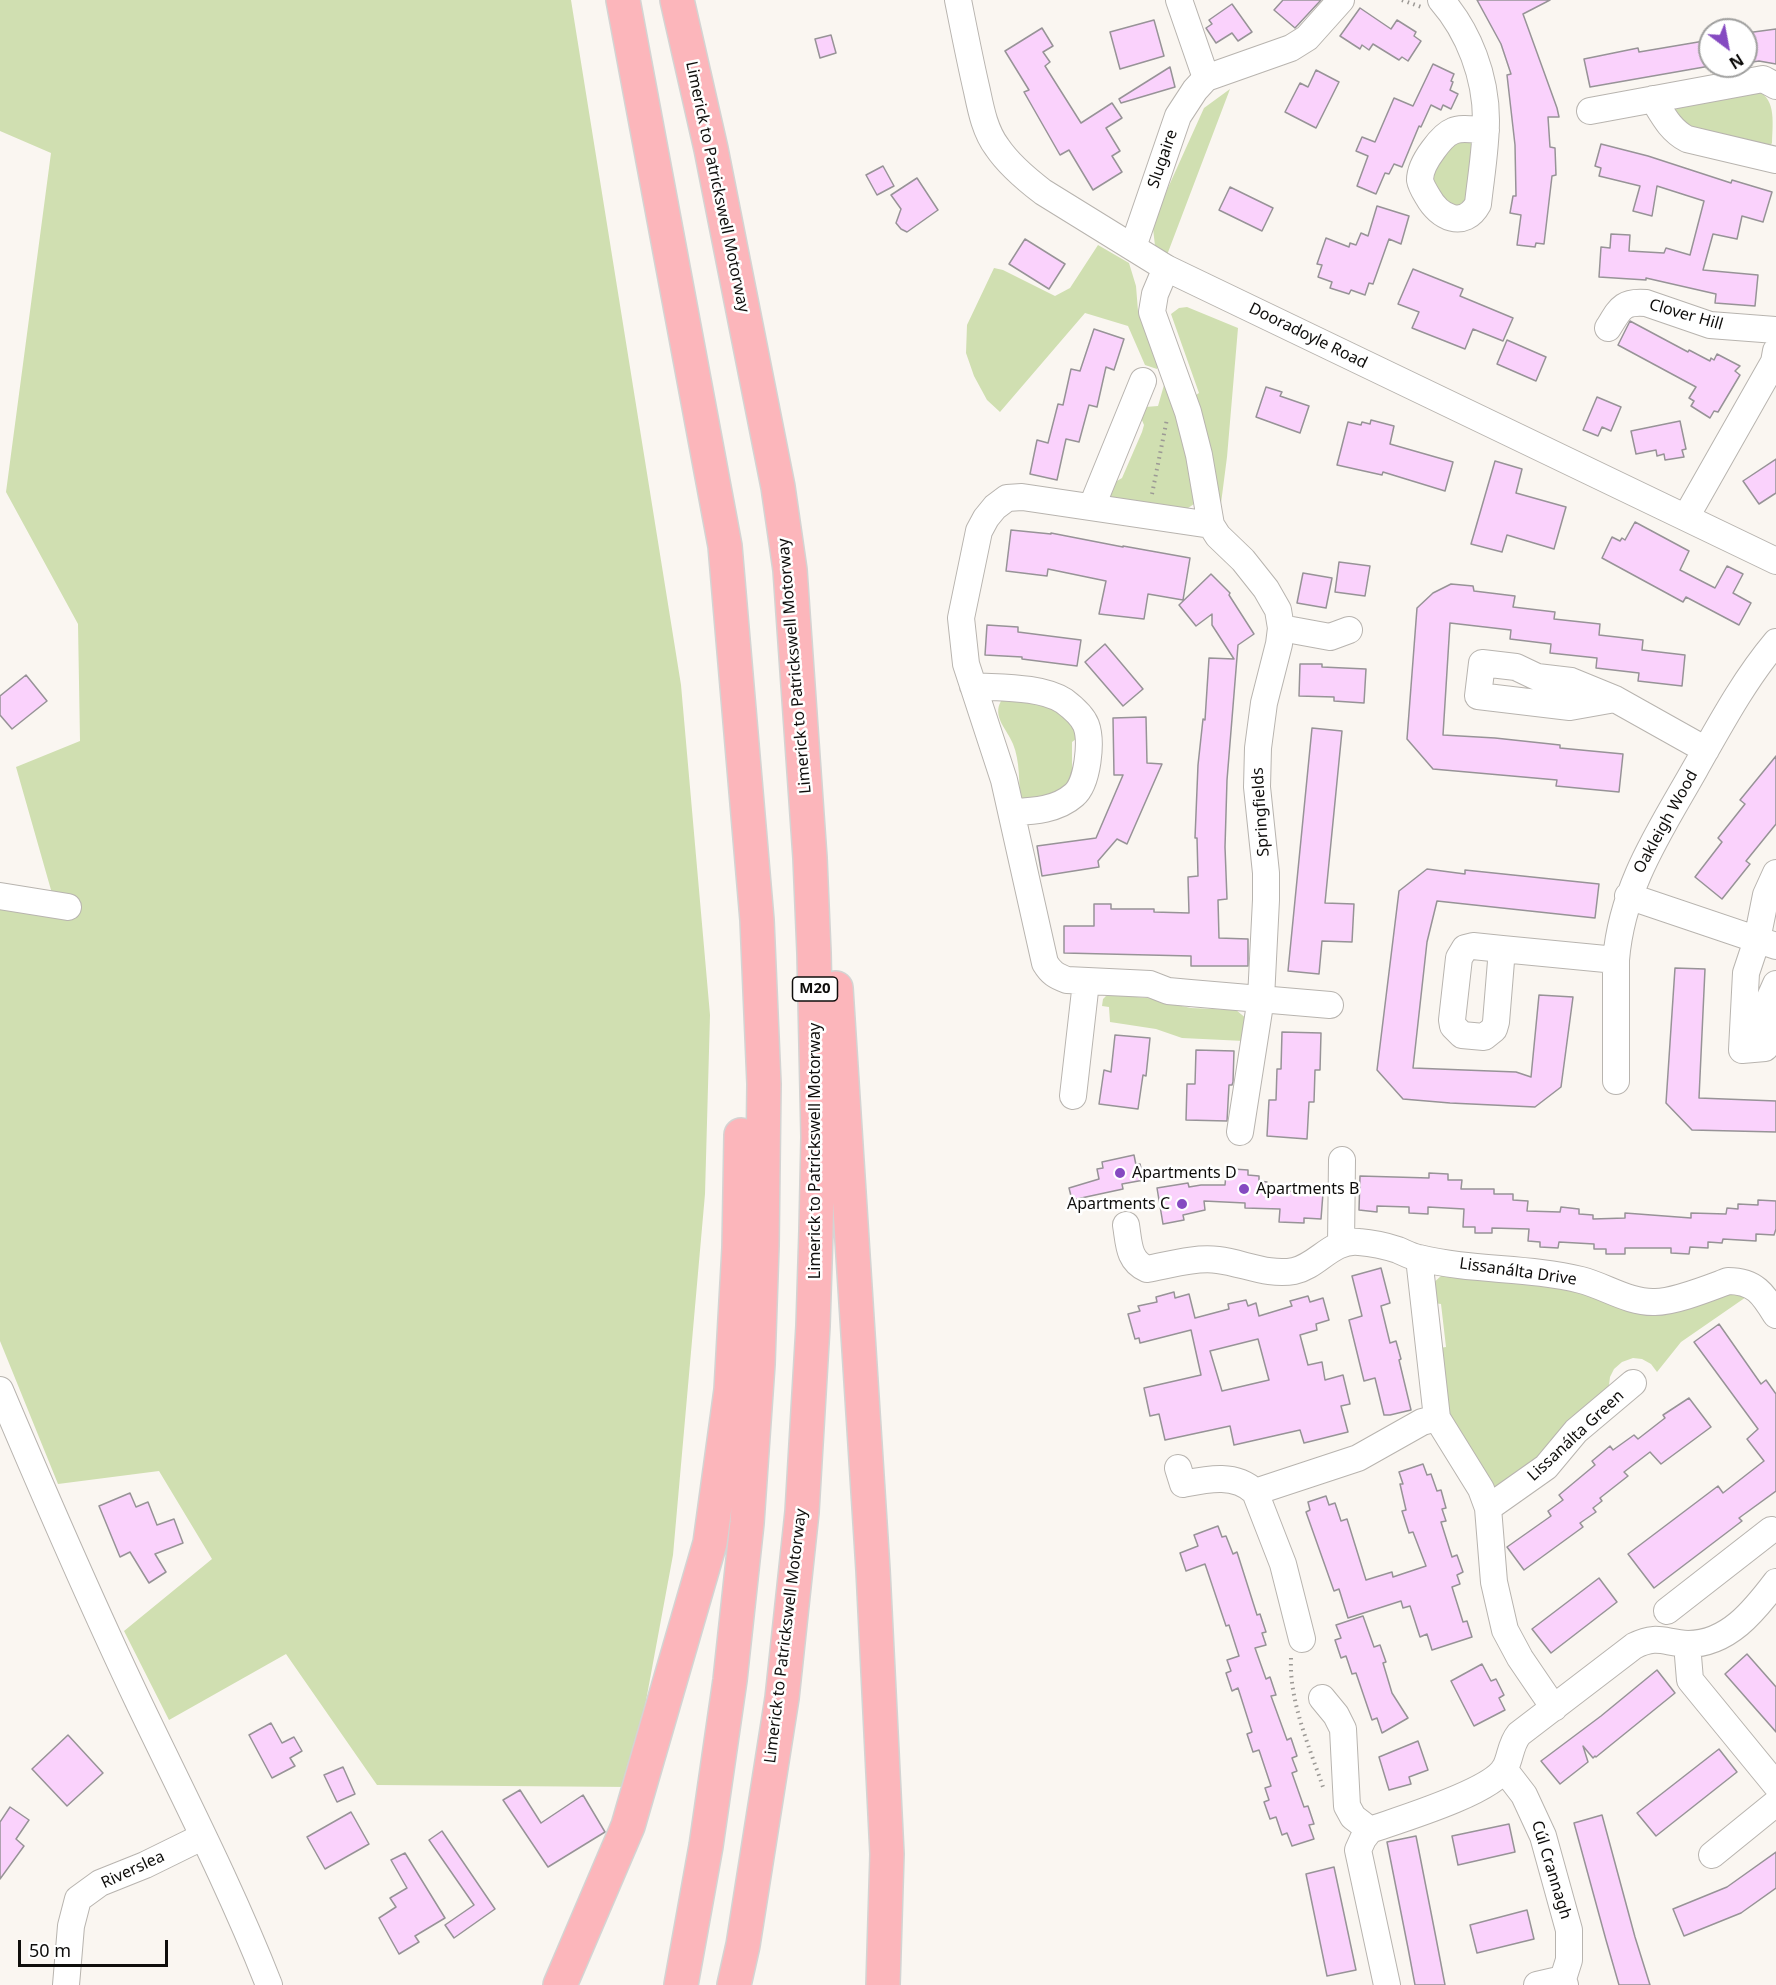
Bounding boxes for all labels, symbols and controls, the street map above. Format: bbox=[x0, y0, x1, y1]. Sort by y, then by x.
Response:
north arrow bbox=[1698, 18, 1758, 78]
text: N bbox=[1725, 49, 1748, 74]
street label: Limerick to Patrickswell Motorway bbox=[681, 60, 753, 314]
street label: Slugaire bbox=[1144, 127, 1182, 191]
street label: Clover Hill bbox=[1647, 295, 1725, 335]
street label: Dooradoyle Road bbox=[1246, 299, 1370, 373]
street label: Limerick to Patrickswell Motorway bbox=[774, 538, 816, 794]
street label: Springfields bbox=[1248, 767, 1274, 857]
street label: Oakleigh Wood bbox=[1630, 767, 1702, 877]
road number: M20 bbox=[792, 977, 838, 1001]
street label: Limerick to Patrickswell Motorway bbox=[805, 1023, 825, 1279]
place label: Apartments D bbox=[1132, 1163, 1237, 1183]
marker: Apartments D bbox=[1113, 1166, 1127, 1180]
place label: Apartments B bbox=[1256, 1179, 1359, 1199]
marker: Apartments B bbox=[1237, 1182, 1251, 1196]
place label: Apartments C bbox=[1067, 1194, 1170, 1214]
marker: Apartments C bbox=[1175, 1197, 1189, 1211]
street label: Lissanálta Drive bbox=[1458, 1254, 1578, 1290]
street label: Lissanálta Green bbox=[1524, 1386, 1628, 1486]
street label: Limerick to Patrickswell Motorway bbox=[761, 1508, 811, 1764]
street label: Cúl Crannagh bbox=[1527, 1818, 1575, 1922]
street label: Riverslea bbox=[98, 1847, 168, 1893]
scale bar bbox=[21, 1928, 171, 1966]
text: 50 m bbox=[29, 1938, 71, 1962]

